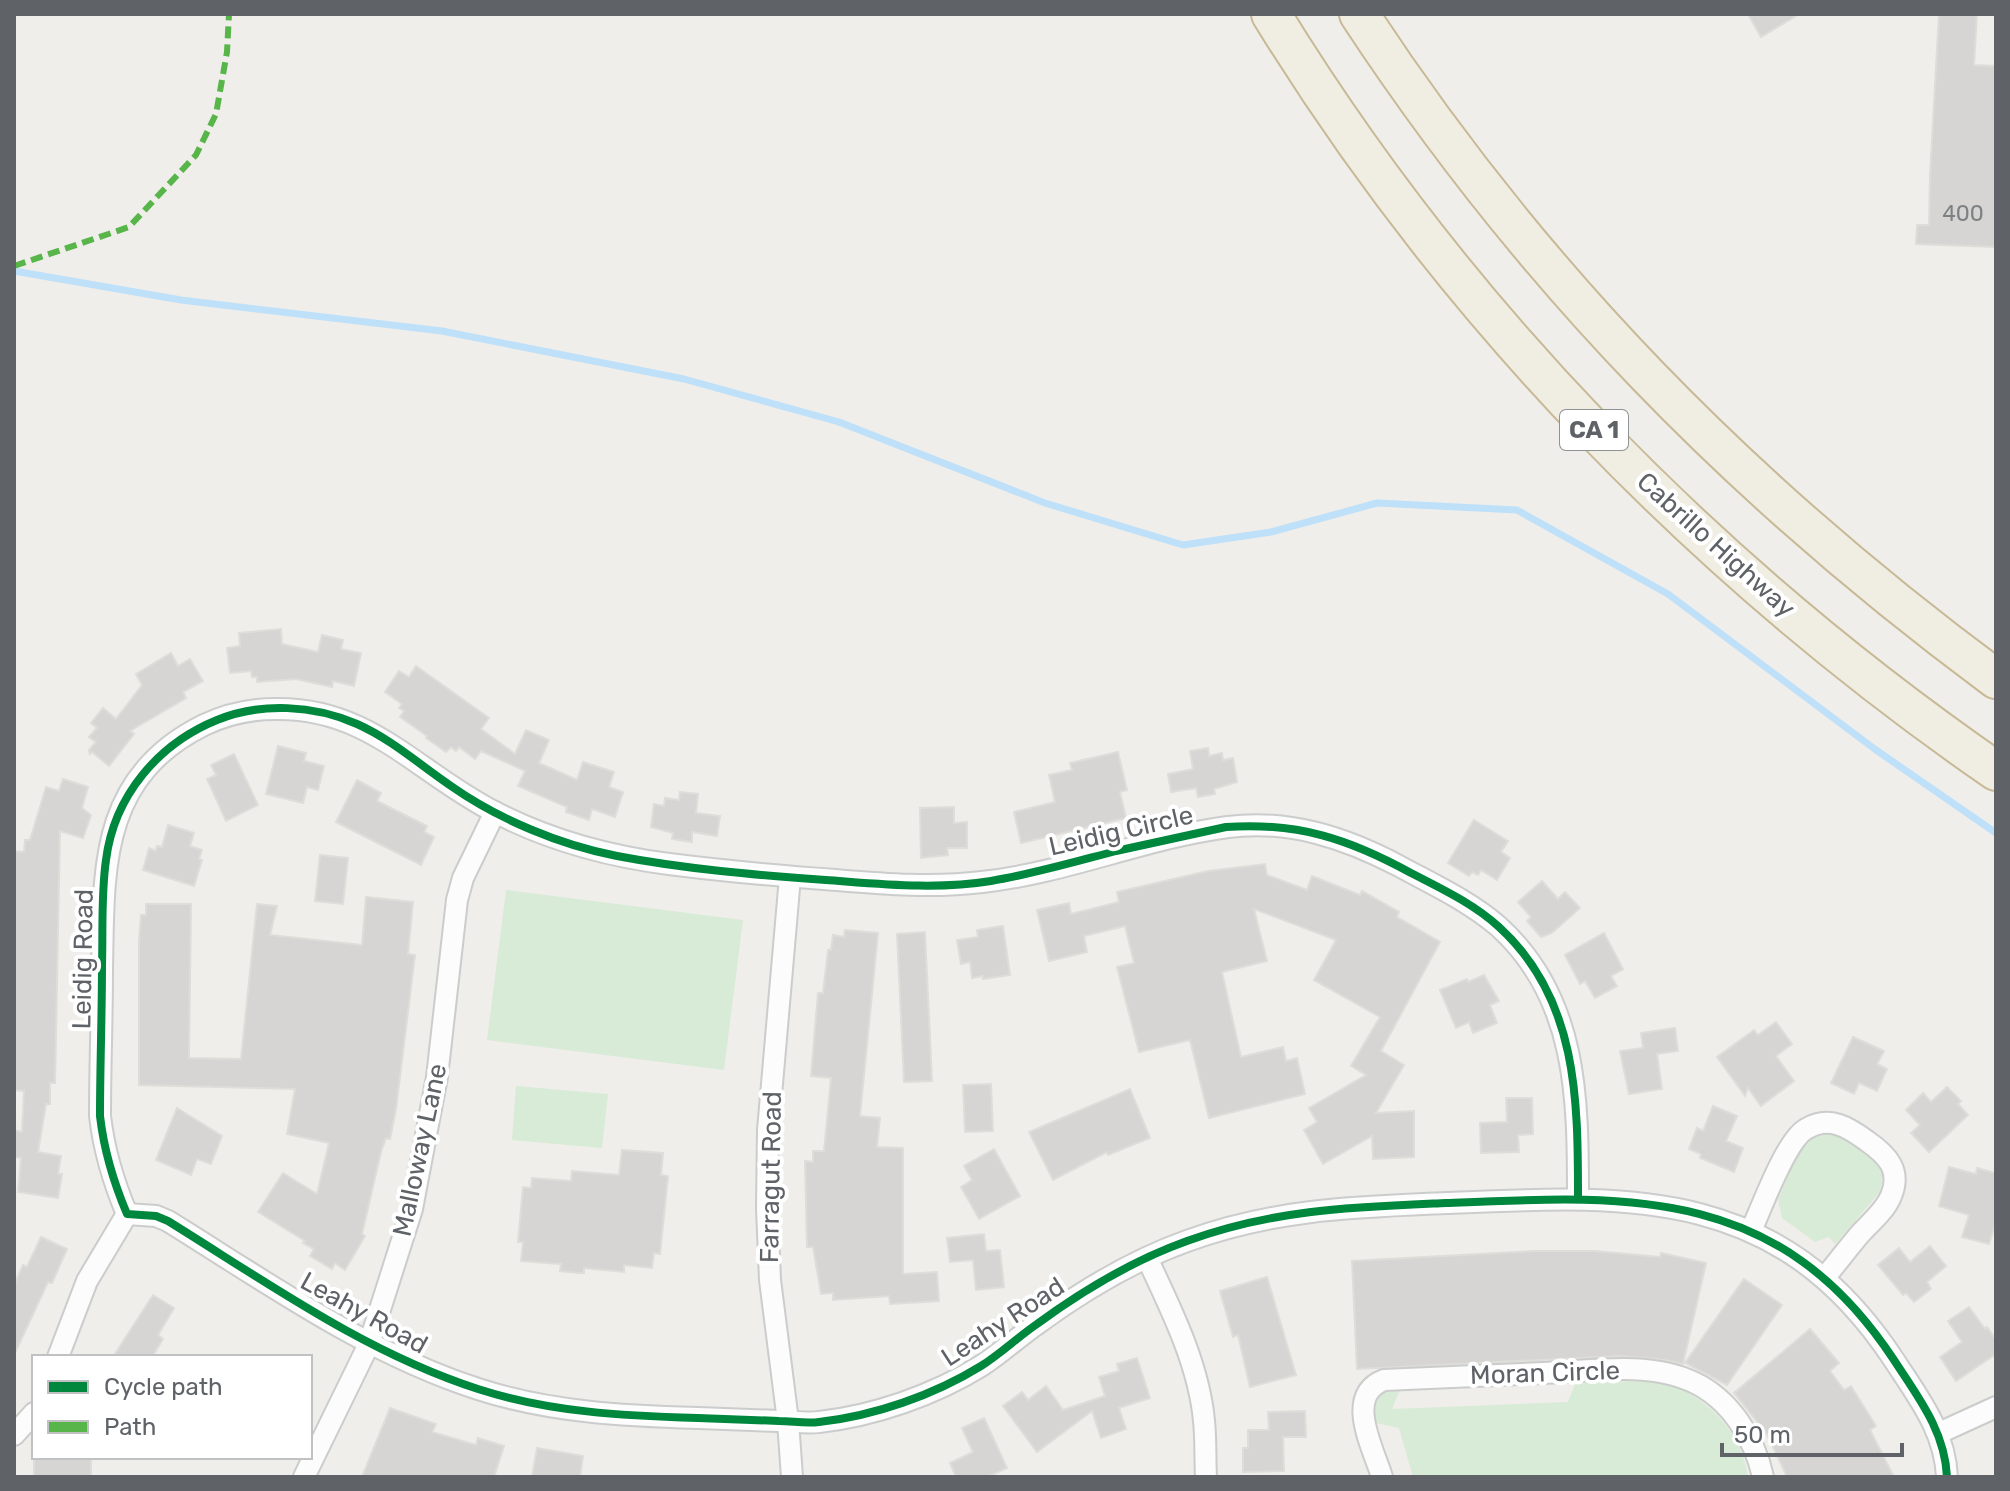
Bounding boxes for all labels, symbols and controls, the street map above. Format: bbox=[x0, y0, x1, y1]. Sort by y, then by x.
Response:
house number: 400 bbox=[1942, 200, 1984, 227]
road number: CA 1 bbox=[1560, 410, 1628, 450]
street label: Cabrillo Highway bbox=[1631, 466, 1801, 624]
street label: Leidig Circle bbox=[1046, 799, 1196, 863]
street label: Leidig Road bbox=[66, 888, 100, 1030]
street label: Malloway Lane bbox=[387, 1061, 453, 1239]
street label: Farragut Road bbox=[754, 1091, 788, 1263]
street label: Leahy Road bbox=[295, 1265, 433, 1361]
street label: Leahy Road bbox=[936, 1271, 1070, 1373]
legend bbox=[32, 1355, 312, 1459]
street label: Moran Circle bbox=[1469, 1355, 1621, 1391]
text: Cycle path bbox=[104, 1373, 223, 1401]
scale bar bbox=[1722, 1407, 1902, 1457]
text: Path bbox=[104, 1413, 156, 1441]
text: 50 m bbox=[1734, 1421, 1791, 1449]

